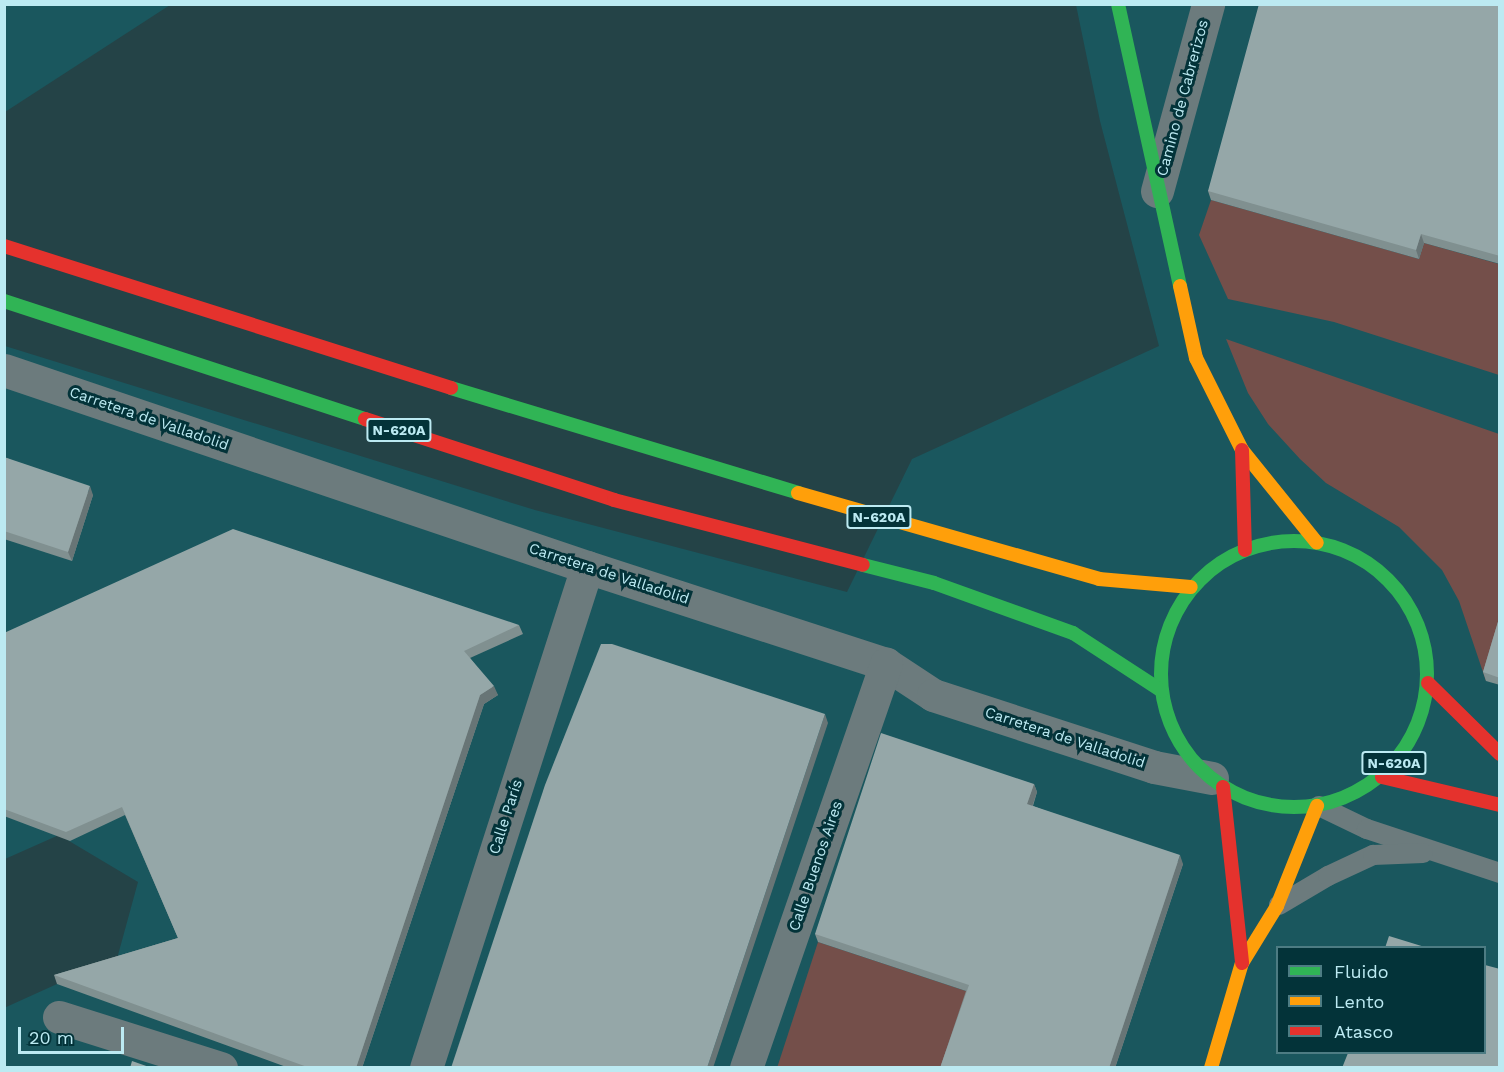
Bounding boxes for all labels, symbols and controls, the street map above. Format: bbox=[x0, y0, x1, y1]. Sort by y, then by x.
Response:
street label: Camino de Cabrerizos bbox=[1153, 18, 1213, 178]
street label: Carretera de Valladolid bbox=[67, 383, 231, 455]
road number: N-620A bbox=[366, 419, 432, 441]
road number: N-620A bbox=[846, 506, 912, 528]
street label: Carretera de Valladolid bbox=[526, 539, 692, 609]
street label: Carretera de Valladolid bbox=[982, 703, 1148, 773]
road number: N-620A bbox=[1361, 752, 1427, 774]
street label: Calle París bbox=[485, 777, 527, 857]
street label: Calle Buenos Aires bbox=[785, 798, 847, 934]
legend bbox=[1276, 946, 1486, 1054]
text: Fluido bbox=[1334, 961, 1388, 982]
text: Lento bbox=[1334, 991, 1384, 1012]
scale bar bbox=[21, 1015, 128, 1053]
text: Atasco bbox=[1334, 1021, 1393, 1042]
text: 20 m bbox=[29, 1027, 74, 1048]

